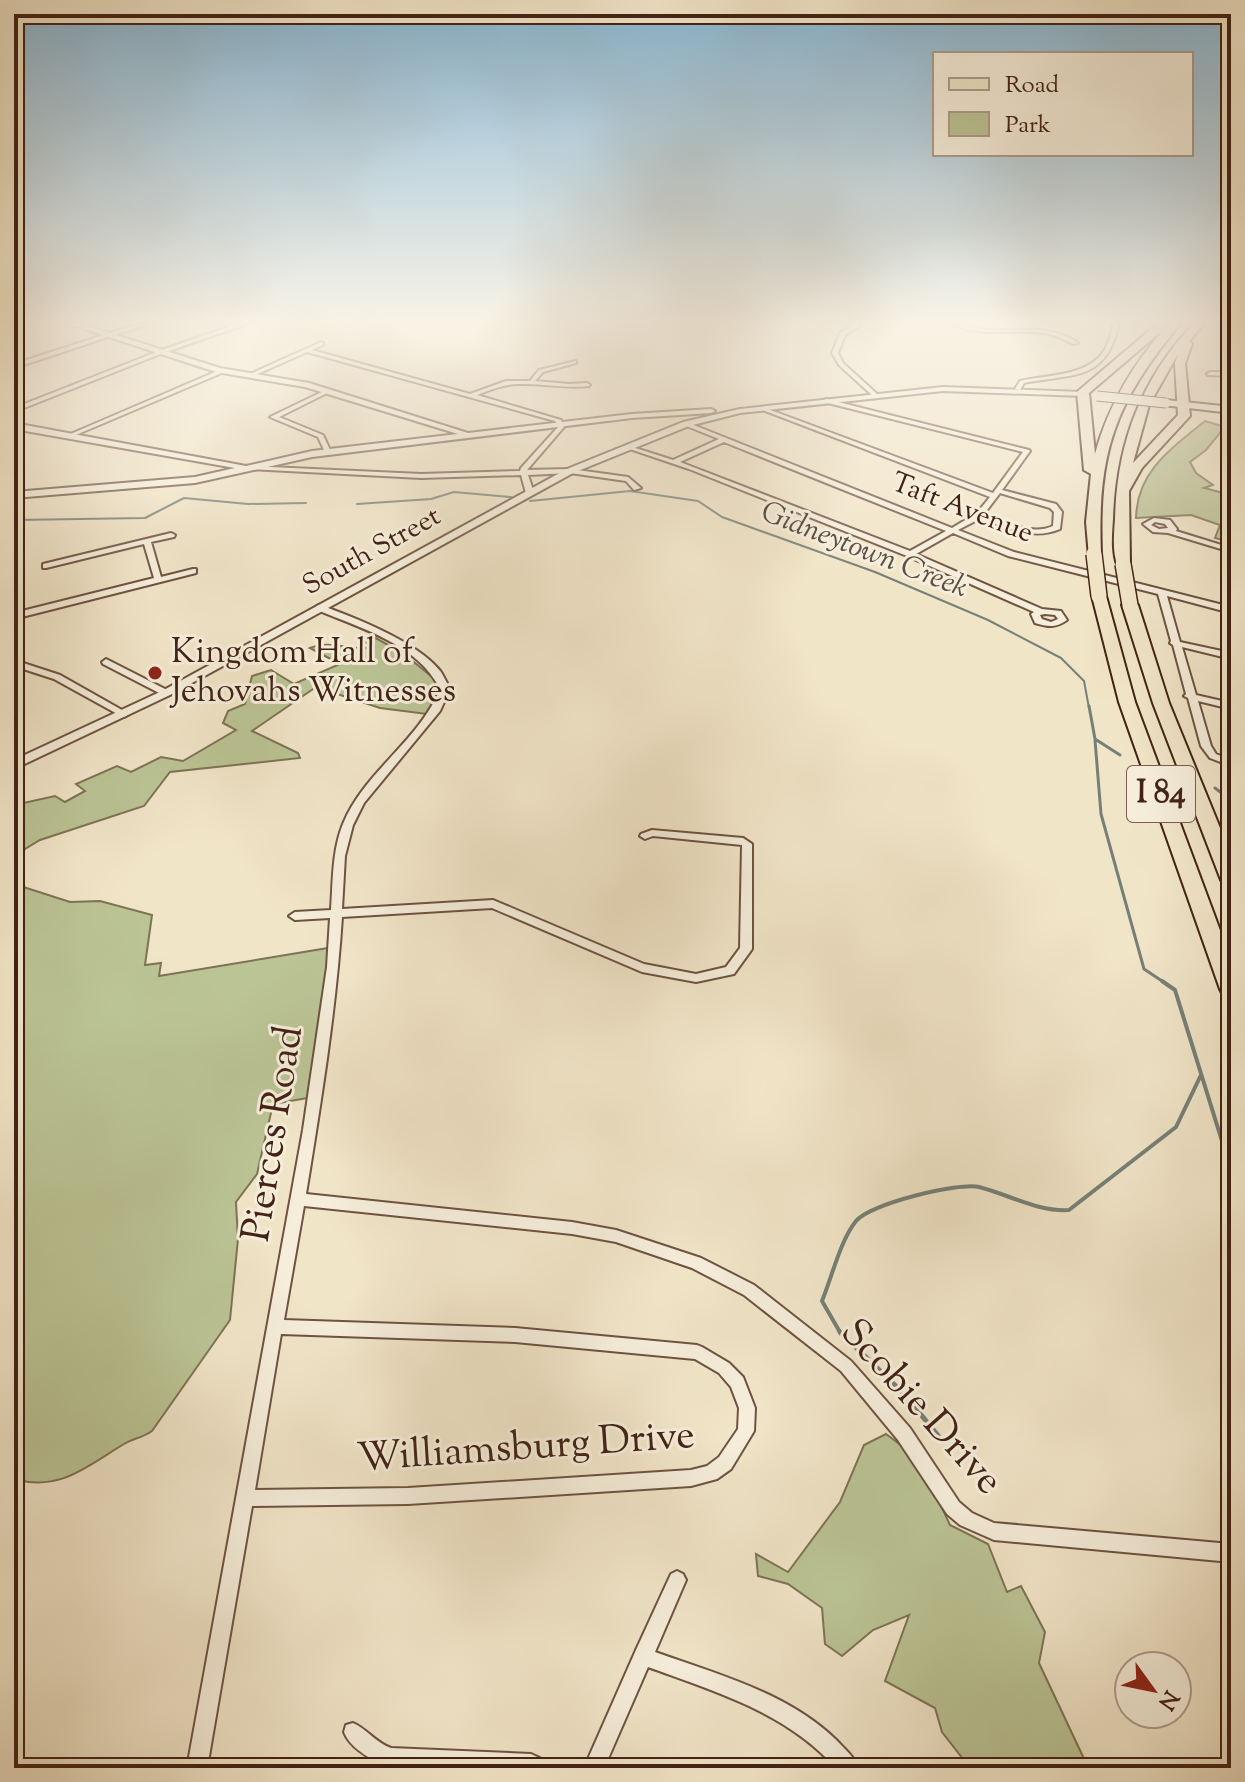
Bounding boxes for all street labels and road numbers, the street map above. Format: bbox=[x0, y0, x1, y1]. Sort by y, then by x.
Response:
street label: Taft Avenue bbox=[885, 464, 1039, 554]
street label: South Street bbox=[296, 497, 449, 606]
road number: I 84 bbox=[1127, 766, 1195, 822]
street label: Pierces Road bbox=[230, 1022, 320, 1246]
street label: Scobie Drive bbox=[825, 1307, 1015, 1509]
street label: Williamsburg Drive bbox=[355, 1409, 697, 1489]

